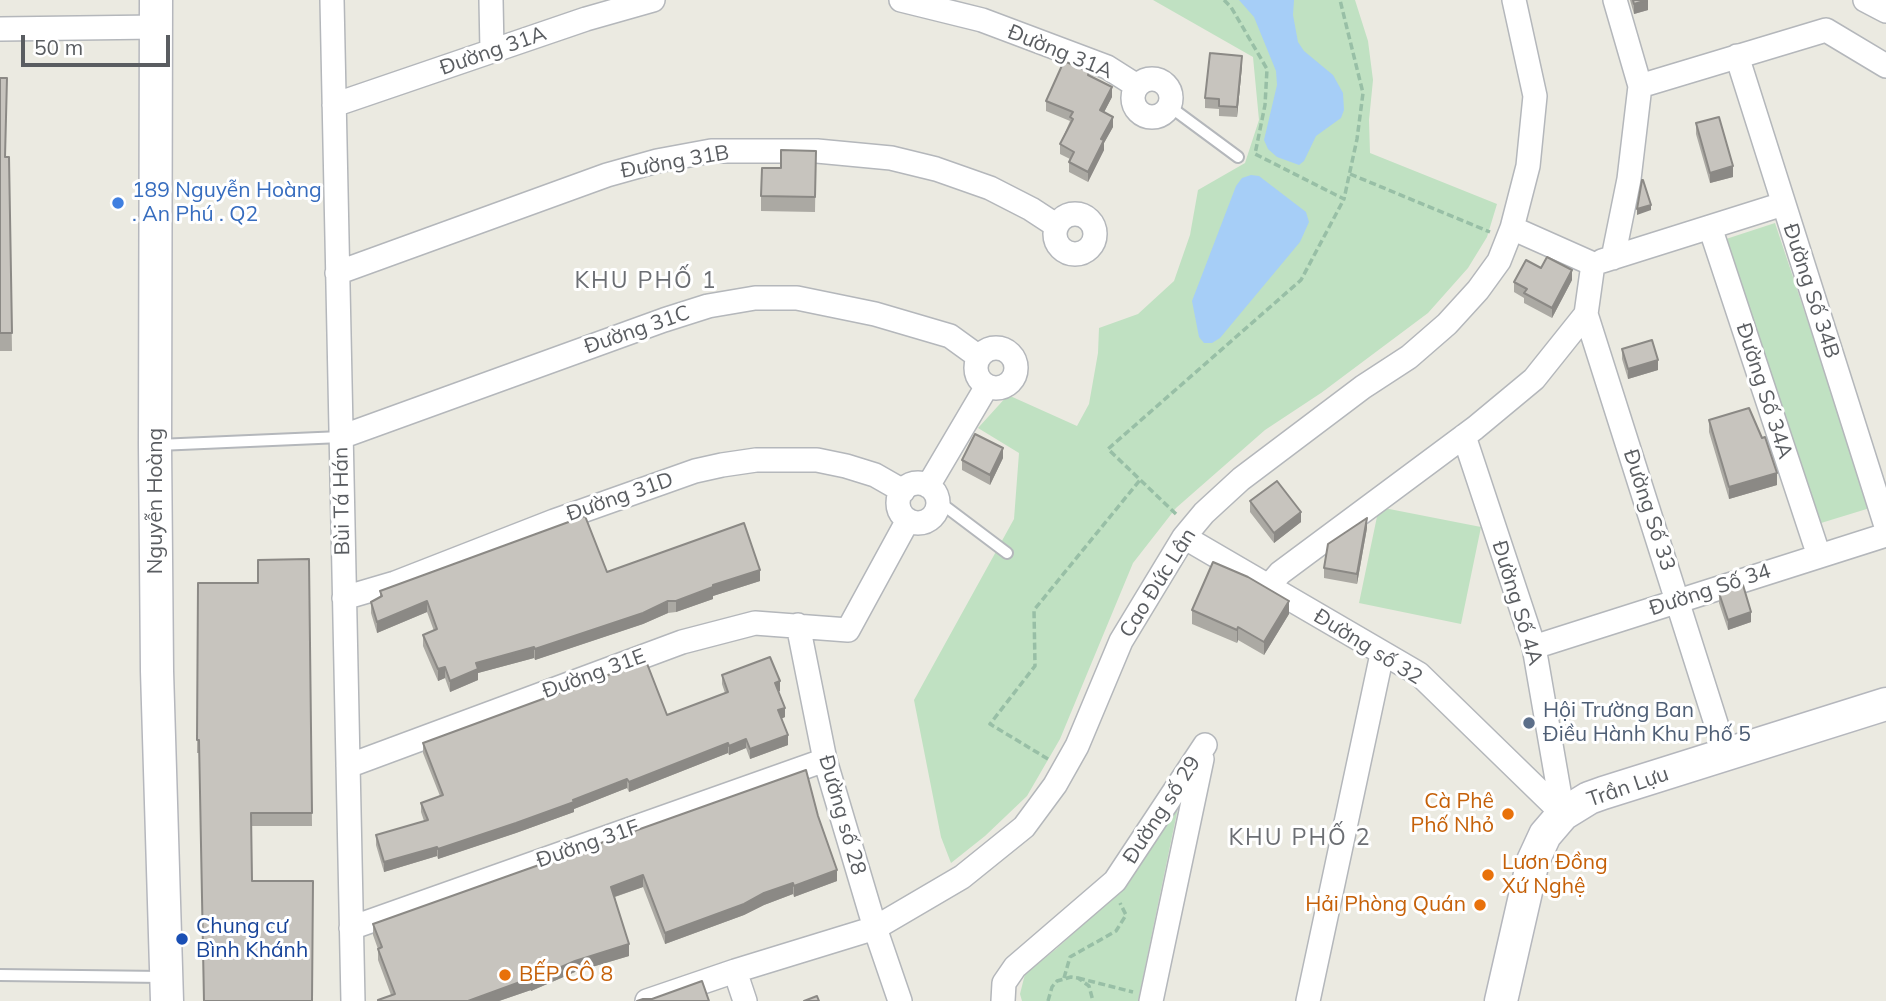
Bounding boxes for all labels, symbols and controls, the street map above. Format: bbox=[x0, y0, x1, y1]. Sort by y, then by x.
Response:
street label: Đường 31A bbox=[1004, 20, 1116, 84]
scale bar bbox=[24, 21, 173, 65]
street label: Đường 31A bbox=[436, 21, 550, 81]
text: 50 m bbox=[34, 34, 83, 60]
street label: Đường 31B bbox=[619, 140, 731, 184]
place label: 189 Nguyễn Hoàng . An Phú . Q2 bbox=[132, 178, 322, 228]
marker: 189 Nguyễn Hoàng . An Phú . Q2 bbox=[110, 195, 126, 211]
street label: Đường Số 34B bbox=[1777, 220, 1845, 362]
district label: KHU PHỐ 1 bbox=[576, 267, 716, 295]
street label: Đường 31C bbox=[581, 300, 693, 360]
street label: Đường Số 34A bbox=[1730, 320, 1798, 462]
street label: Nguyễn Hoàng bbox=[143, 428, 169, 574]
street label: Bùi Tá Hán bbox=[328, 446, 356, 556]
street label: Đường Số 33 bbox=[1618, 446, 1680, 574]
street label: Đường 31D bbox=[563, 467, 677, 527]
street label: Cao Đức Lân bbox=[1114, 524, 1202, 642]
street label: Đường Số 4A bbox=[1486, 538, 1548, 668]
street label: Đường Số 34 bbox=[1646, 559, 1774, 621]
street label: Đường số 32 bbox=[1309, 604, 1427, 690]
street label: Đường 31E bbox=[539, 644, 649, 704]
place label: Hội Trường Ban Điều Hành Khu Phố 5 bbox=[1543, 698, 1751, 748]
marker: Hội Trường Ban Điều Hành Khu Phố 5 bbox=[1521, 715, 1537, 731]
street label: Đường số 29 bbox=[1118, 751, 1206, 869]
street label: Đường số 28 bbox=[813, 752, 871, 878]
street label: Trần Lựu bbox=[1584, 761, 1672, 813]
place label: Cà Phê Phố Nhỏ bbox=[1411, 789, 1494, 839]
marker: Cà Phê Phố Nhỏ bbox=[1500, 806, 1516, 822]
street label: Đường 31F bbox=[533, 815, 643, 873]
district label: KHU PHỐ 2 bbox=[1230, 824, 1370, 852]
place label: Lươn Đồng Xứ Nghệ bbox=[1502, 850, 1608, 900]
marker: Lươn Đồng Xứ Nghệ bbox=[1480, 867, 1496, 883]
place label: Hải Phòng Quán bbox=[1305, 892, 1466, 918]
marker: Hải Phòng Quán bbox=[1472, 897, 1488, 913]
place label: Chung cư Bình Khánh bbox=[196, 914, 308, 964]
marker: Chung cư Bình Khánh bbox=[174, 931, 190, 947]
place label: BẾP CÔ 8 bbox=[519, 962, 613, 988]
marker: BẾP CÔ 8 bbox=[497, 967, 513, 983]

